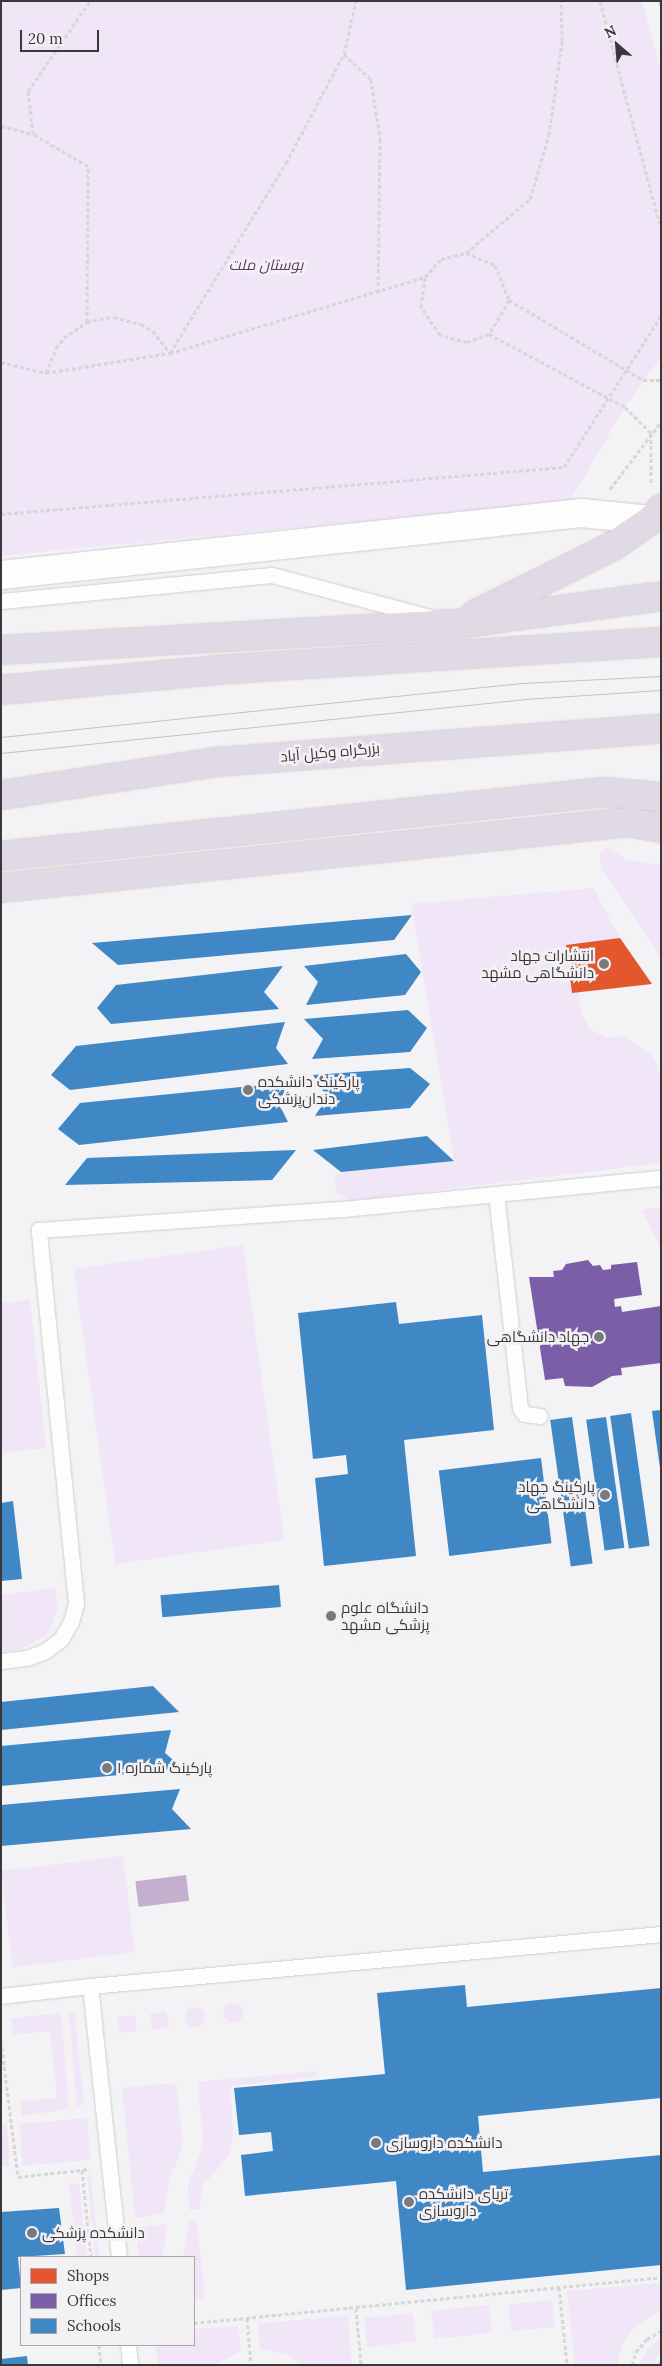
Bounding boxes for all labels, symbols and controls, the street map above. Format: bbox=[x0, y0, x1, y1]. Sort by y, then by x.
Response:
scale bar bbox=[22, 20, 101, 52]
north arrow bbox=[592, 20, 642, 70]
text: N bbox=[601, 21, 619, 42]
text: 20 m bbox=[28, 29, 63, 48]
park label: بوستان ملت bbox=[229, 256, 303, 274]
street label: بزرگراه وکیل آباد bbox=[279, 739, 381, 765]
place label: انتشارات جهاد دانشگاهی مشهد bbox=[481, 946, 594, 981]
marker: انتشارات جهاد دانشگاهی مشهد bbox=[598, 958, 610, 970]
place label: پارکینگ دانشکده دندان‌پزشکی bbox=[258, 1072, 360, 1107]
marker: پارکینگ دانشکده دندان‌پزشکی bbox=[242, 1084, 254, 1096]
place label: جهاد دانشگاهی bbox=[487, 1328, 589, 1346]
marker: جهاد دانشگاهی bbox=[593, 1331, 605, 1343]
place label: پارکینگ جهاد دانشگاهی bbox=[518, 1477, 595, 1512]
marker: پارکینگ جهاد دانشگاهی bbox=[599, 1489, 611, 1501]
place label: دانشگاه علوم پزشکی مشهد bbox=[341, 1598, 429, 1633]
marker: دانشگاه علوم پزشکی مشهد bbox=[325, 1610, 337, 1622]
place label: پارکینگ شماره ۱ bbox=[117, 1759, 212, 1777]
marker: پارکینگ شماره ۱ bbox=[101, 1762, 113, 1774]
place label: دانشکده داروسازی bbox=[386, 2134, 502, 2152]
marker: دانشکده داروسازی bbox=[370, 2137, 382, 2149]
place label: تریای دانشکده داروسازی bbox=[419, 2184, 508, 2219]
marker: تریای دانشکده داروسازی bbox=[403, 2196, 415, 2208]
place label: دانشکده پزشکی bbox=[42, 2224, 145, 2242]
marker: دانشکده پزشکی bbox=[26, 2227, 38, 2239]
legend bbox=[20, 2256, 195, 2346]
text: Shops bbox=[67, 2266, 109, 2285]
text: Offices bbox=[67, 2291, 116, 2310]
text: Schools bbox=[67, 2316, 121, 2335]

